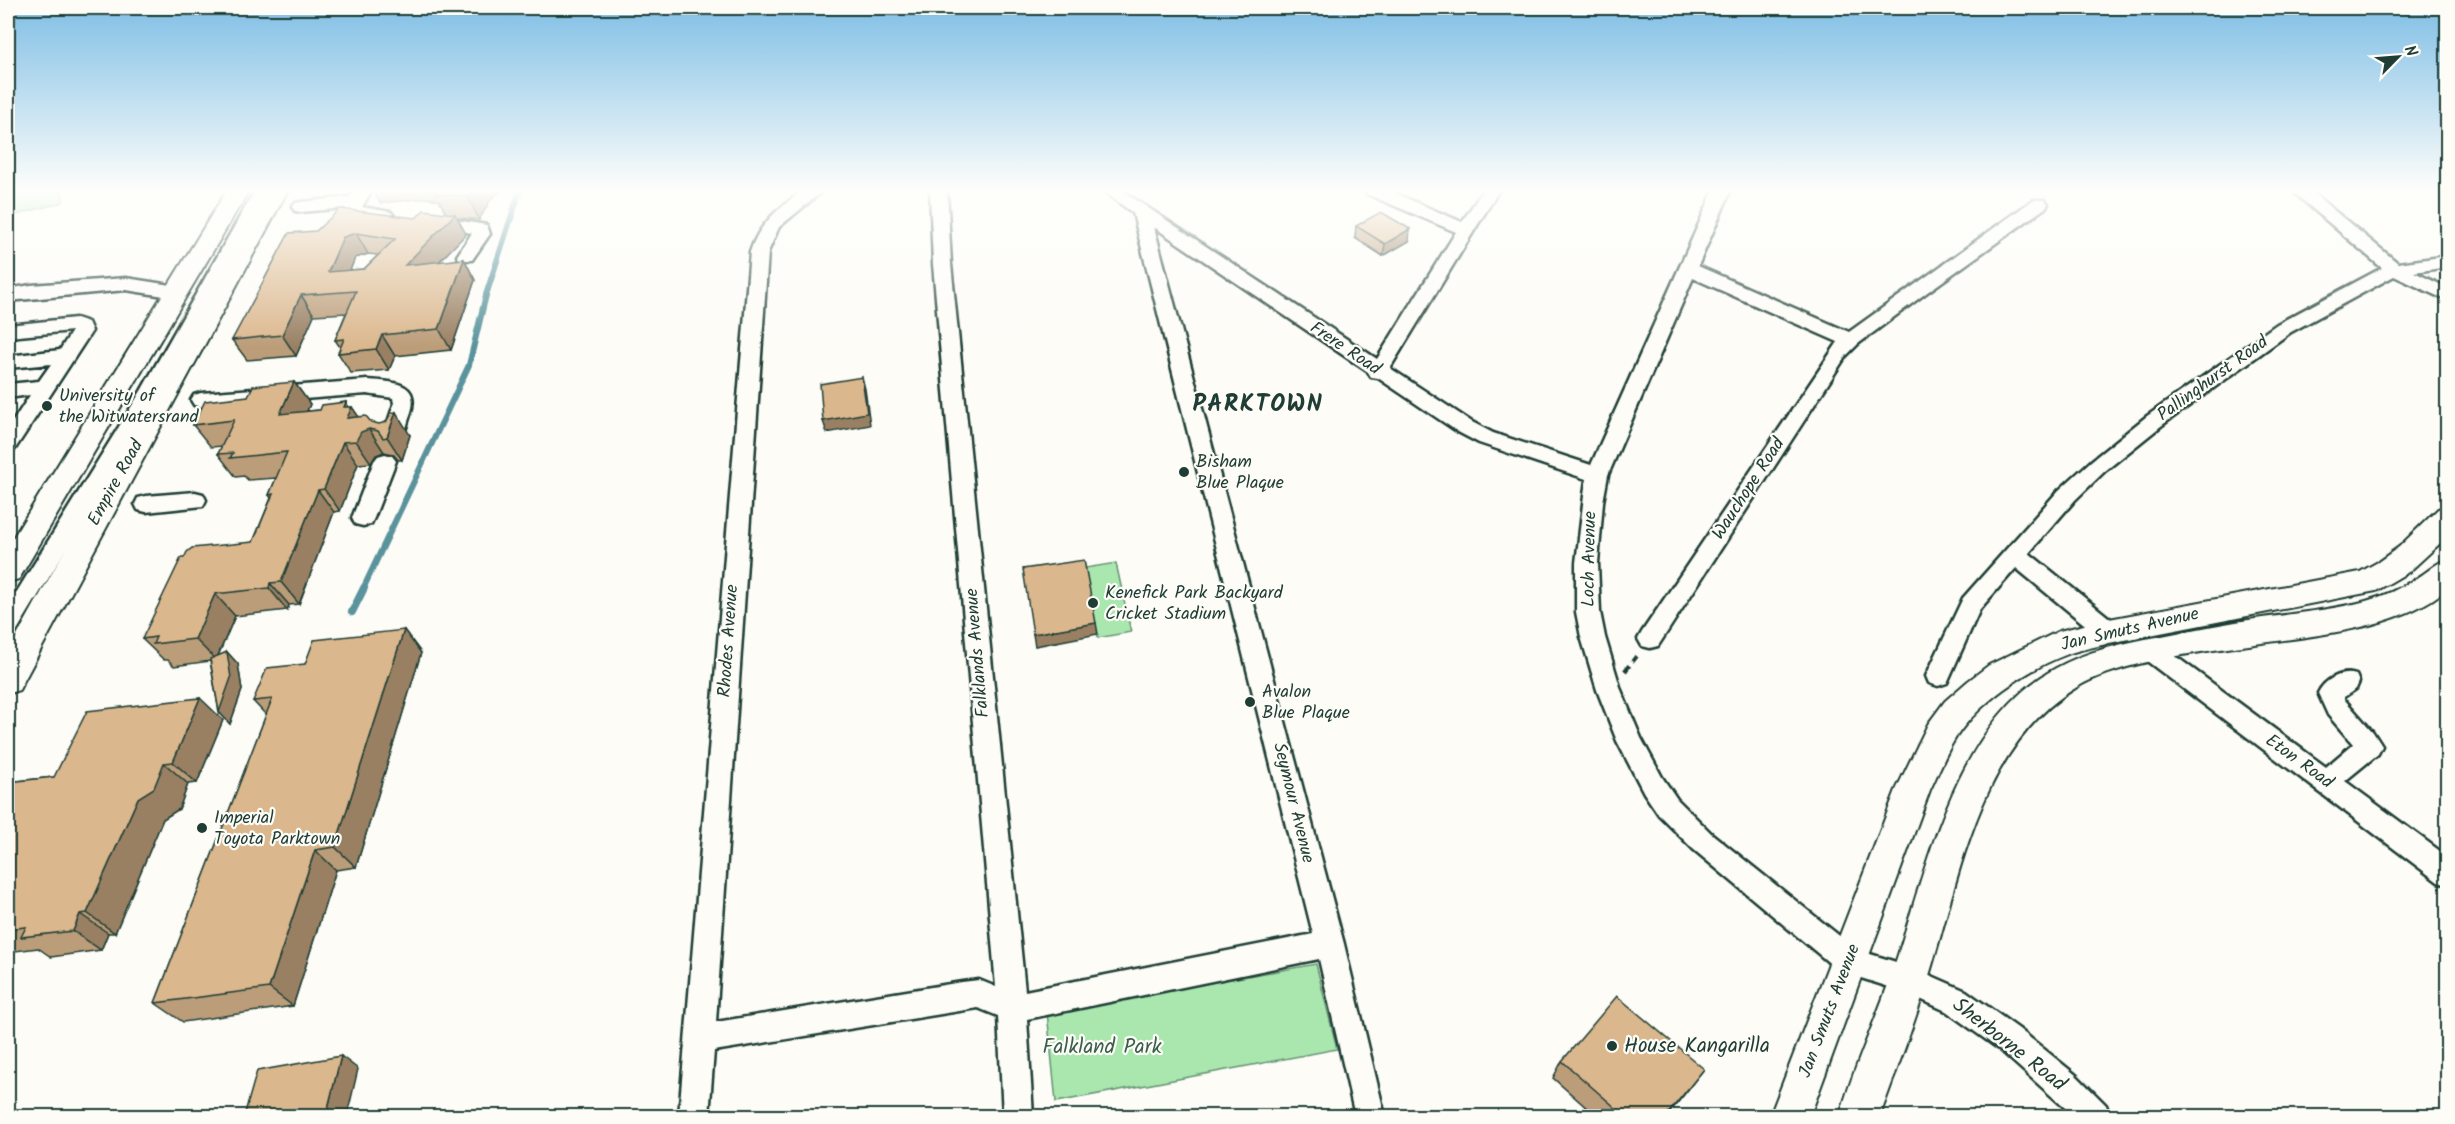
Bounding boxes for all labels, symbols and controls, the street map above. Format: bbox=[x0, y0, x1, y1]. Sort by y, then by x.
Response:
north arrow bbox=[2368, 27, 2428, 87]
text: N bbox=[2397, 41, 2424, 61]
street label: Frere Road bbox=[1303, 314, 1387, 384]
street label: Pallinghurst Road bbox=[2151, 328, 2276, 429]
place label: University of the Witwatersrand bbox=[59, 382, 199, 432]
district label: PARKTOWN bbox=[1192, 385, 1324, 424]
marker: University of the Witwatersrand bbox=[40, 399, 54, 413]
street label: Wauchope Road bbox=[1705, 431, 1794, 546]
street label: Empire Road bbox=[80, 433, 152, 532]
place label: Bisham Blue Plaque bbox=[1196, 448, 1284, 498]
marker: Bisham Blue Plaque bbox=[1177, 465, 1191, 479]
street label: Loch Avenue bbox=[1575, 511, 1605, 607]
place label: Kenefick Park Backyard Cricket Stadium bbox=[1105, 579, 1284, 629]
street label: Rhodes Avenue bbox=[711, 583, 747, 699]
street label: Falklands Avenue bbox=[958, 587, 998, 719]
marker: Kenefick Park Backyard Cricket Stadium bbox=[1086, 596, 1100, 610]
street label: Jan Smuts Avenue bbox=[2058, 600, 2202, 660]
place label: Avalon Blue Plaque bbox=[1262, 678, 1350, 728]
marker: Avalon Blue Plaque bbox=[1243, 695, 1257, 709]
street label: Eton Road bbox=[2259, 727, 2340, 797]
street label: Seymour Avenue bbox=[1264, 740, 1322, 866]
place label: Imperial Toyota Parktown bbox=[214, 804, 340, 854]
marker: Imperial Toyota Parktown bbox=[195, 821, 209, 835]
street label: Jan Smuts Avenue bbox=[1791, 940, 1869, 1082]
street label: Sherborne Road bbox=[1945, 990, 2074, 1101]
place label: House Kangarilla bbox=[1624, 1030, 1770, 1063]
park label: Falkland Park bbox=[1043, 1031, 1162, 1064]
marker: House Kangarilla bbox=[1605, 1039, 1619, 1053]

